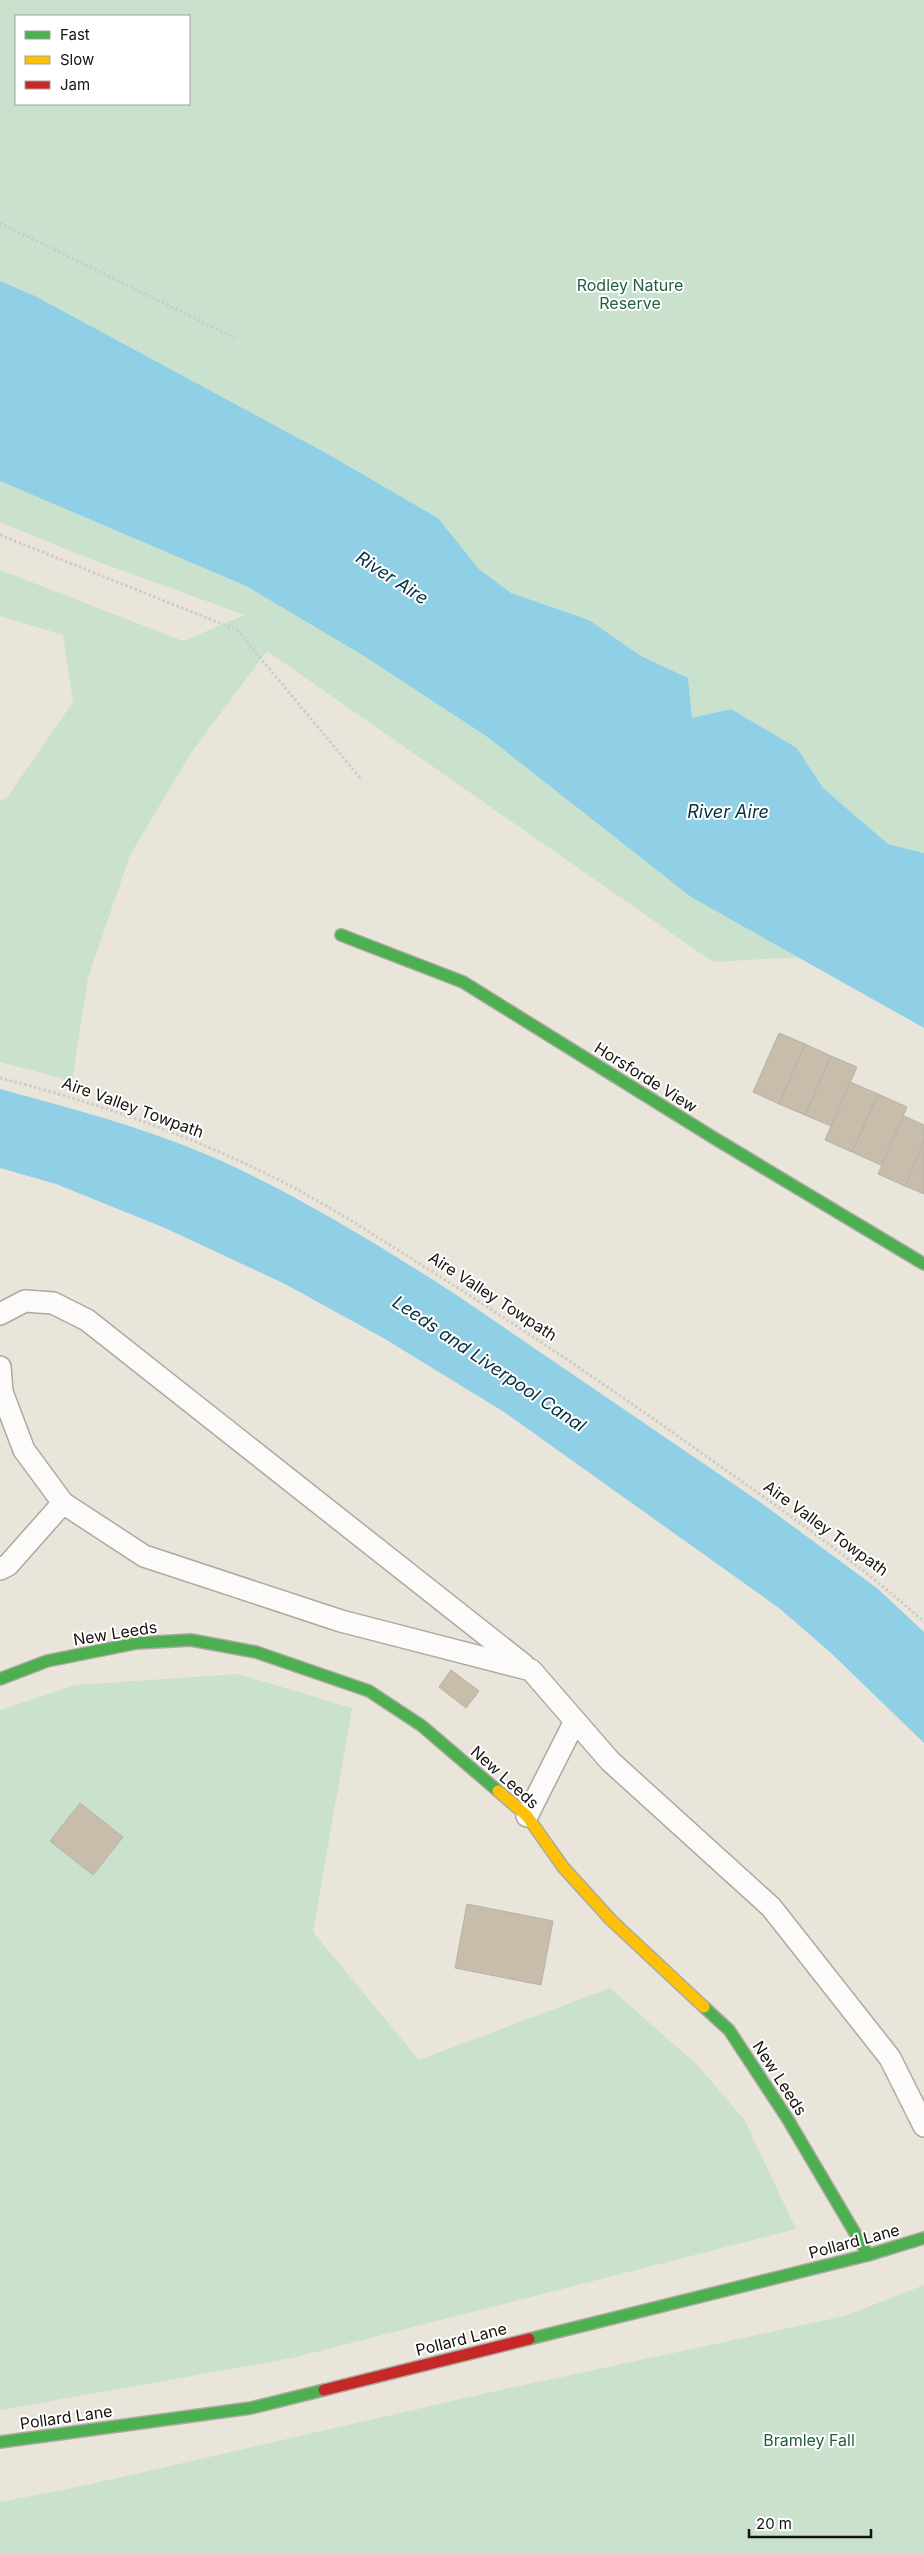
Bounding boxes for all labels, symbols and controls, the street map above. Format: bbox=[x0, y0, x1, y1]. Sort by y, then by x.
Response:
legend bbox=[15, 15, 190, 105]
text: Fast bbox=[60, 25, 90, 44]
text: Slow bbox=[60, 50, 94, 69]
text: Jam bbox=[60, 75, 90, 94]
park label: Rodley Nature Reserve bbox=[577, 275, 683, 313]
water label: River Aire bbox=[352, 547, 432, 609]
water label: River Aire bbox=[687, 801, 769, 822]
street label: Horsforde View bbox=[591, 1037, 701, 1117]
street label: Aire Valley Towpath bbox=[59, 1072, 207, 1142]
street label: Aire Valley Towpath bbox=[425, 1247, 561, 1345]
water label: Leeds and Liverpool Canal bbox=[389, 1291, 590, 1436]
street label: Aire Valley Towpath bbox=[760, 1476, 892, 1580]
street label: New Leeds bbox=[72, 1617, 158, 1649]
street label: New Leeds bbox=[467, 1741, 543, 1813]
street label: New Leeds bbox=[749, 2037, 811, 2119]
street label: Pollard Lane bbox=[806, 2219, 902, 2263]
street label: Pollard Lane bbox=[413, 2318, 509, 2360]
street label: Pollard Lane bbox=[18, 2401, 114, 2433]
park label: Bramley Fall bbox=[763, 2430, 855, 2450]
scale bar bbox=[749, 2506, 872, 2538]
text: 20 m bbox=[756, 2514, 792, 2533]

